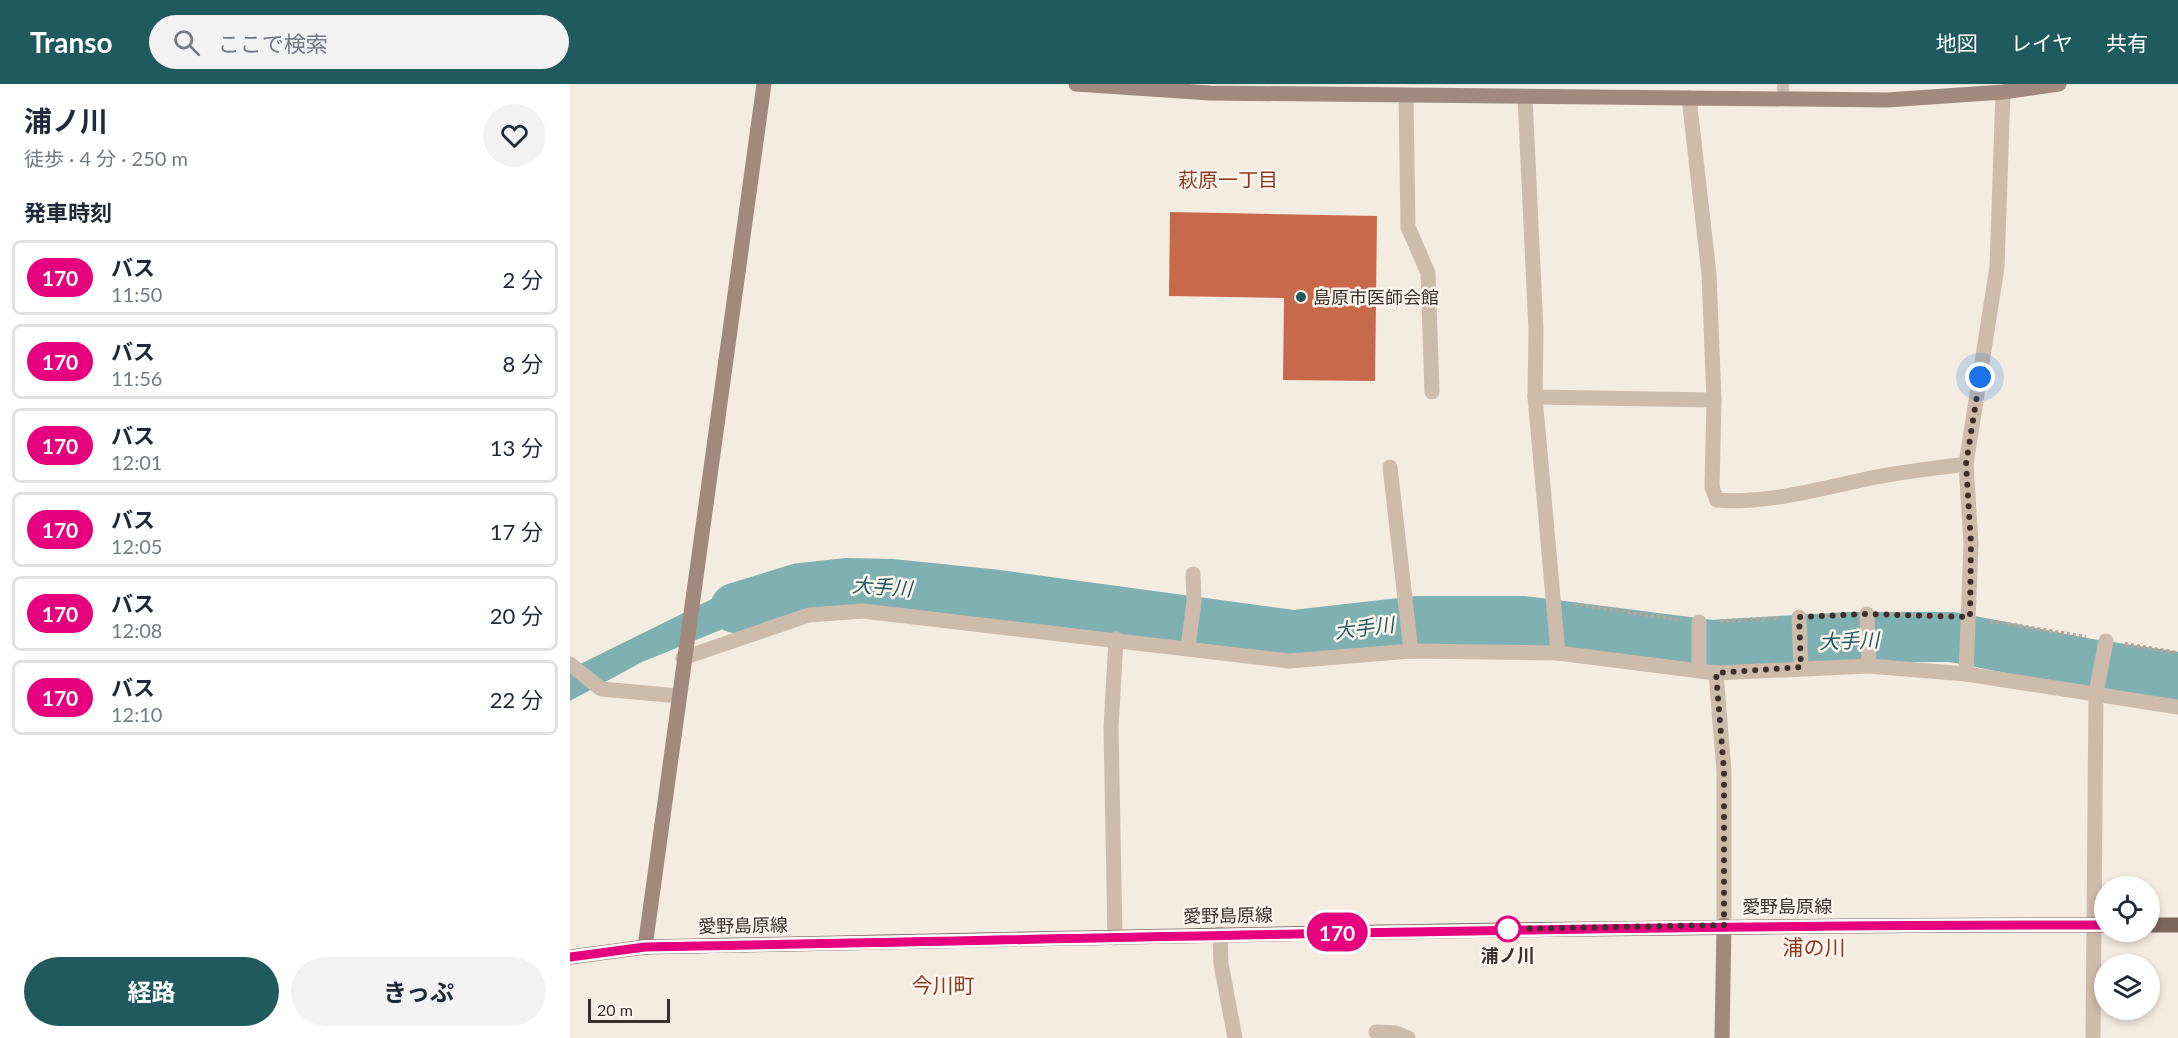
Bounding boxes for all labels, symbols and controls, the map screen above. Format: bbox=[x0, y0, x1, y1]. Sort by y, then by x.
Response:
search box bbox=[149, 15, 569, 69]
text: Transo bbox=[30, 25, 113, 59]
icon: search bbox=[170, 26, 203, 59]
text: ここで検索 bbox=[218, 30, 328, 57]
text: 地図 bbox=[1936, 30, 1978, 55]
text: レイヤ bbox=[2011, 30, 2073, 55]
text: 共有 bbox=[2106, 30, 2148, 55]
text: 浦ノ川 bbox=[24, 103, 108, 137]
button: heart bbox=[483, 104, 546, 167]
text: 徒歩 · 4 分 · 250 m bbox=[24, 146, 188, 170]
district label: 萩原一丁目 bbox=[1178, 167, 1278, 191]
text: 発車時刻 bbox=[24, 199, 112, 226]
text: バス bbox=[111, 254, 155, 281]
text: 170 bbox=[42, 265, 78, 290]
text: 2 分 bbox=[503, 266, 543, 293]
text: 11:50 bbox=[111, 282, 162, 306]
place label: 島原市医師会館 bbox=[1313, 286, 1439, 308]
marker: 島原市医師会館 bbox=[1294, 290, 1308, 304]
text: バス bbox=[111, 338, 155, 365]
text: 170 bbox=[42, 349, 78, 374]
text: 8 分 bbox=[503, 350, 543, 377]
your location bbox=[1965, 362, 1995, 392]
text: 11:56 bbox=[111, 366, 162, 390]
text: バス bbox=[111, 422, 155, 449]
text: 170 bbox=[42, 433, 78, 458]
text: 13 分 bbox=[490, 434, 543, 461]
text: 12:01 bbox=[111, 450, 162, 474]
text: バス bbox=[111, 506, 155, 533]
text: 170 bbox=[42, 517, 78, 542]
text: 17 分 bbox=[490, 518, 543, 545]
text: 12:05 bbox=[111, 534, 162, 558]
water label: 大手川 bbox=[851, 572, 915, 600]
text: バス bbox=[111, 590, 155, 617]
text: 170 bbox=[42, 601, 78, 626]
text: 20 分 bbox=[490, 602, 543, 629]
water label: 大手川 bbox=[1333, 611, 1397, 643]
text: 12:08 bbox=[111, 618, 162, 642]
water label: 大手川 bbox=[1819, 627, 1881, 653]
text: バス bbox=[111, 674, 155, 701]
text: 170 bbox=[42, 685, 78, 710]
text: 22 分 bbox=[490, 686, 543, 713]
text: 12:10 bbox=[111, 702, 162, 726]
map controls bbox=[2094, 876, 2160, 1020]
button: locate bbox=[2094, 876, 2160, 942]
street label: 愛野島原線 bbox=[1742, 895, 1832, 917]
street label: 愛野島原線 bbox=[1183, 903, 1273, 927]
line badge: 170 bbox=[1302, 912, 1371, 952]
street label: 愛野島原線 bbox=[698, 913, 788, 937]
marker: 浦ノ川 bbox=[1495, 916, 1521, 942]
text: 170 bbox=[1319, 920, 1355, 945]
district label: 浦の川 bbox=[1783, 934, 1846, 959]
place label: 浦ノ川 bbox=[1481, 944, 1535, 966]
button: layers bbox=[2094, 954, 2160, 1020]
button: 経路 bbox=[24, 957, 279, 1026]
button: きっぷ bbox=[291, 957, 546, 1026]
district label: 今川町 bbox=[912, 972, 975, 997]
scale bar bbox=[588, 996, 670, 1024]
text: 20 m bbox=[597, 1000, 633, 1019]

